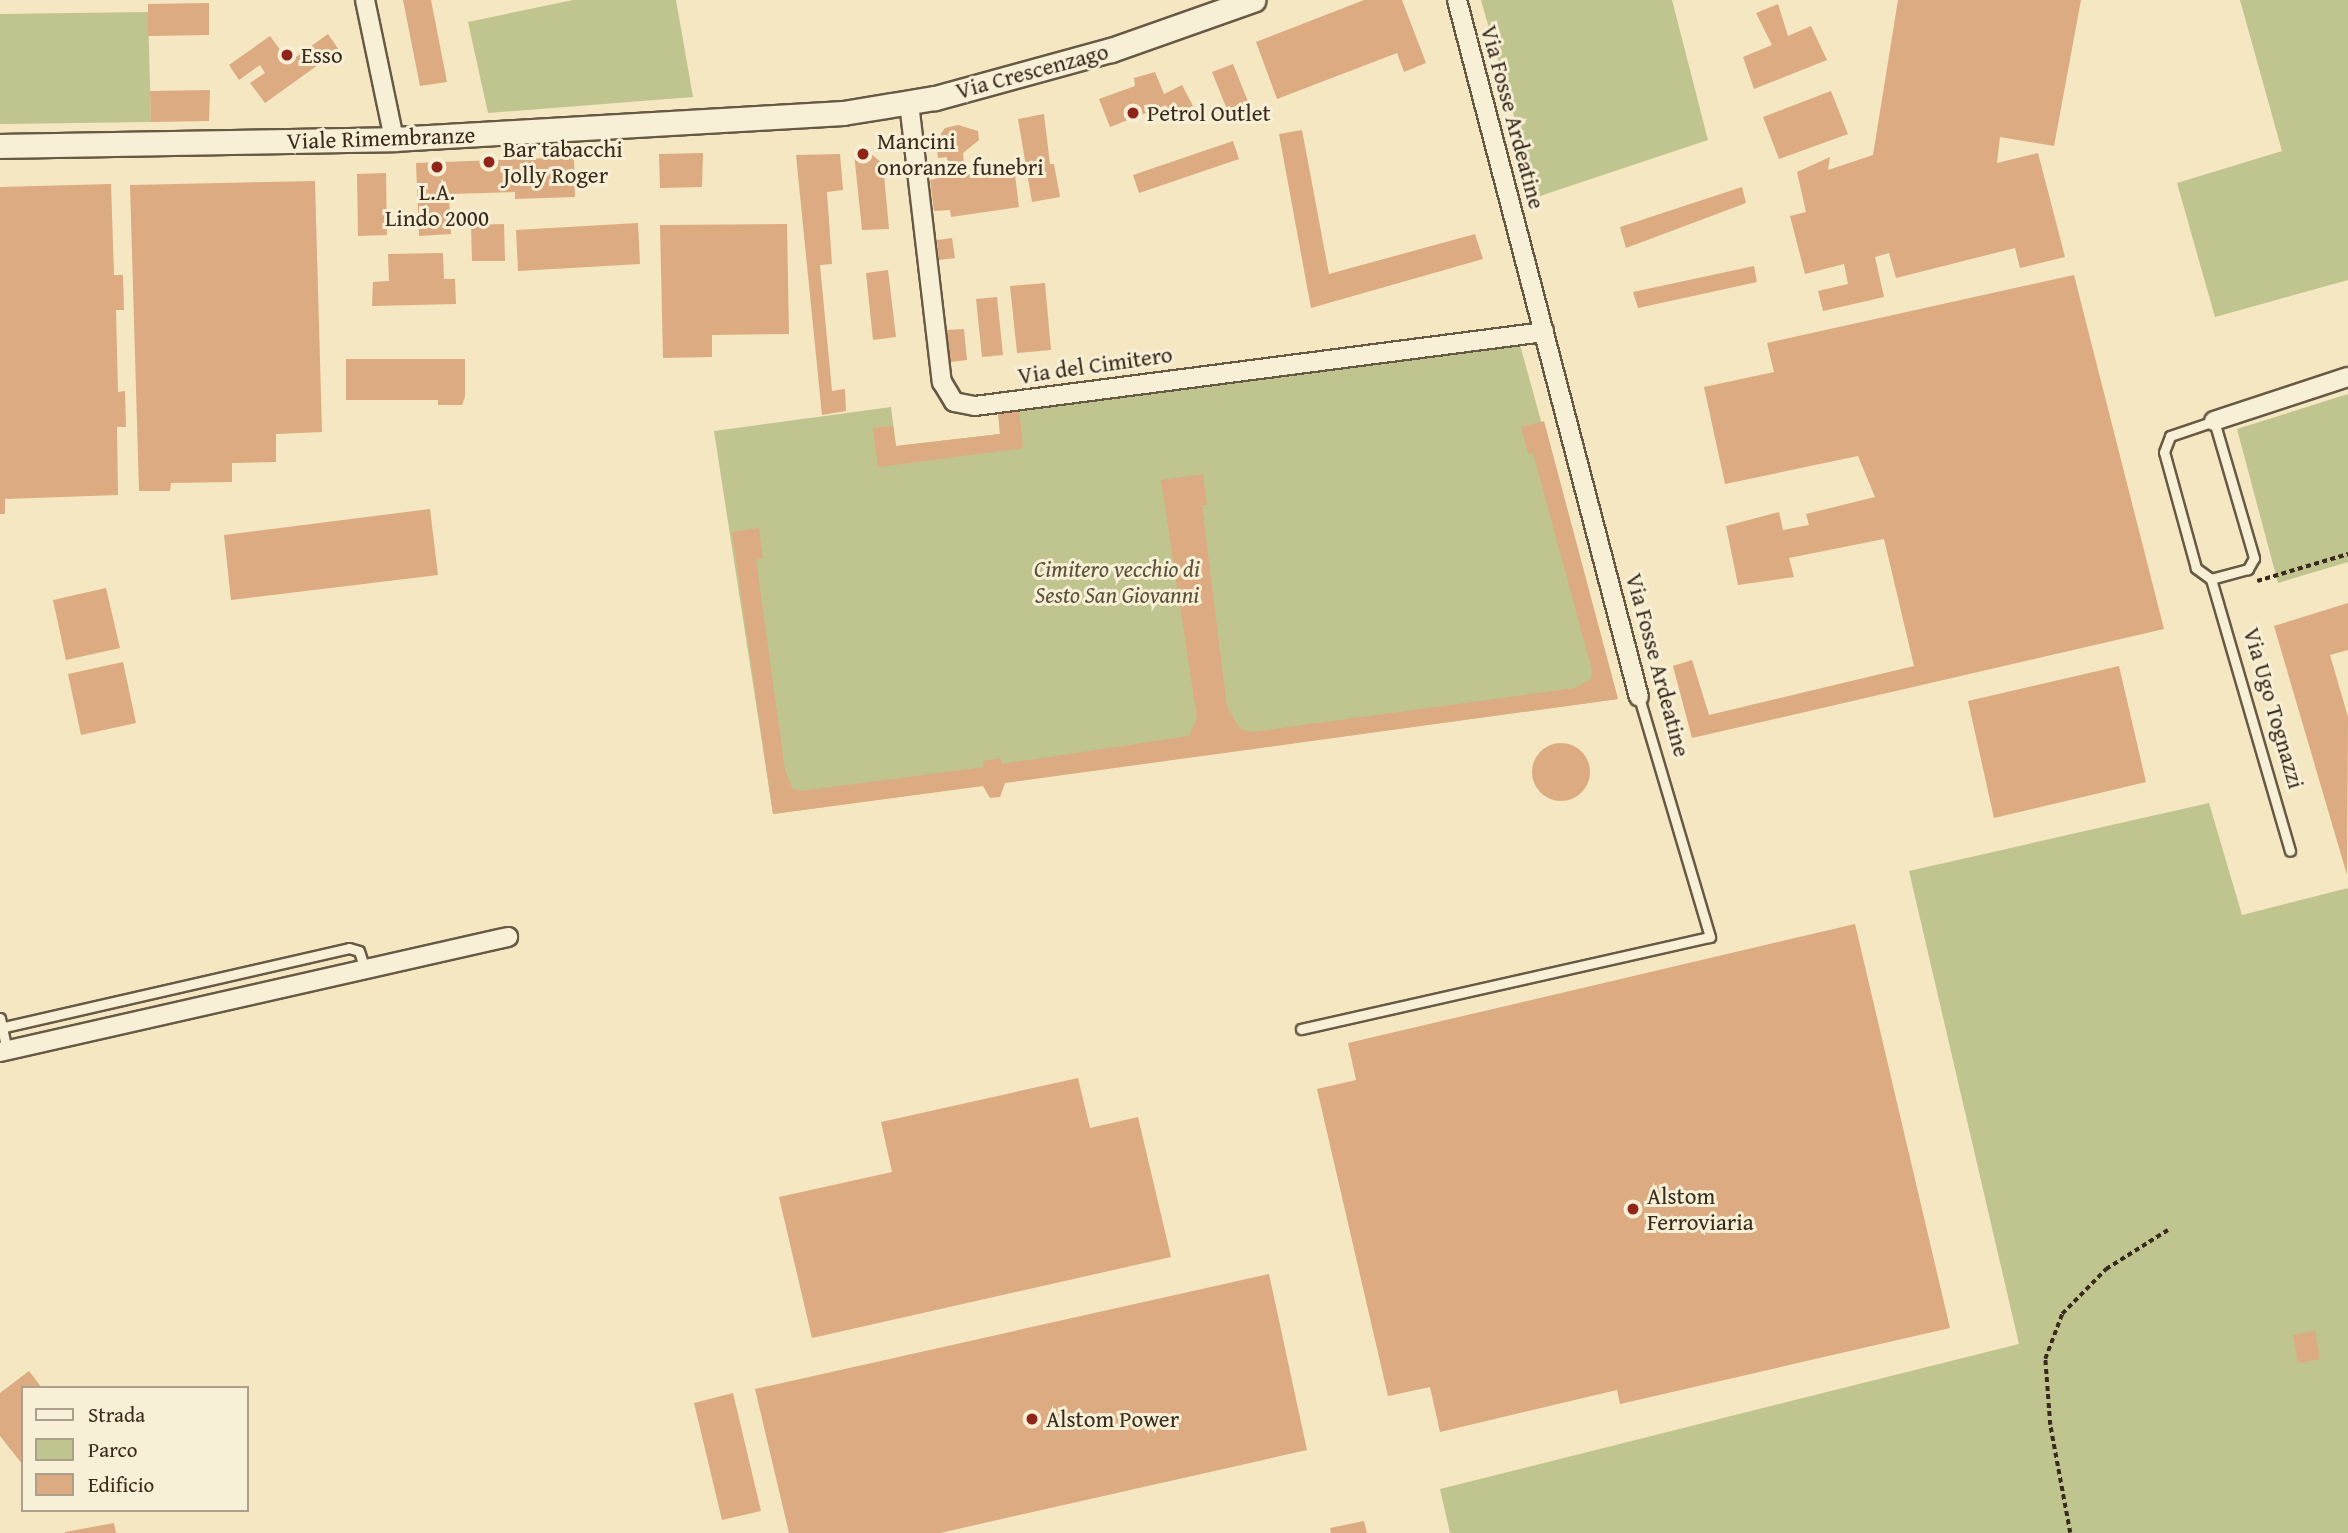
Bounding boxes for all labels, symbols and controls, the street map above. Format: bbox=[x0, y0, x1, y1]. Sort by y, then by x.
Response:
street label: Via Fosse Ardeatine bbox=[1475, 22, 1551, 212]
street label: Via Crescenzago bbox=[953, 37, 1111, 105]
place label: Esso bbox=[301, 41, 343, 69]
marker: Esso bbox=[279, 47, 295, 63]
place label: Petrol Outlet bbox=[1147, 99, 1271, 127]
marker: Petrol Outlet bbox=[1125, 105, 1141, 121]
street label: Viale Rimembranze bbox=[286, 121, 476, 155]
place label: Mancini onoranze funebri bbox=[877, 127, 1044, 181]
place label: Bar tabacchi Jolly Roger bbox=[503, 135, 623, 189]
marker: Mancini onoranze funebri bbox=[855, 146, 871, 162]
marker: Bar tabacchi Jolly Roger bbox=[481, 154, 497, 170]
marker: L.A. Lindo 2000 bbox=[429, 159, 445, 175]
place label: L.A. Lindo 2000 bbox=[385, 178, 489, 232]
street label: Via del Cimitero bbox=[1016, 340, 1174, 390]
park label: Cimitero vecchio di Sesto San Giovanni bbox=[1034, 555, 1200, 609]
street label: Via Fosse Ardeatine bbox=[1620, 570, 1696, 760]
street label: Via Ugo Tognazzi bbox=[2238, 624, 2310, 792]
place label: Alstom Ferroviaria bbox=[1647, 1182, 1754, 1236]
marker: Alstom Ferroviaria bbox=[1625, 1201, 1641, 1217]
legend bbox=[21, 1386, 248, 1512]
text: Strada bbox=[88, 1399, 145, 1430]
place label: Alstom Power bbox=[1046, 1405, 1179, 1433]
marker: Alstom Power bbox=[1024, 1411, 1040, 1427]
text: Parco bbox=[88, 1434, 138, 1465]
text: Edificio bbox=[88, 1469, 154, 1500]

